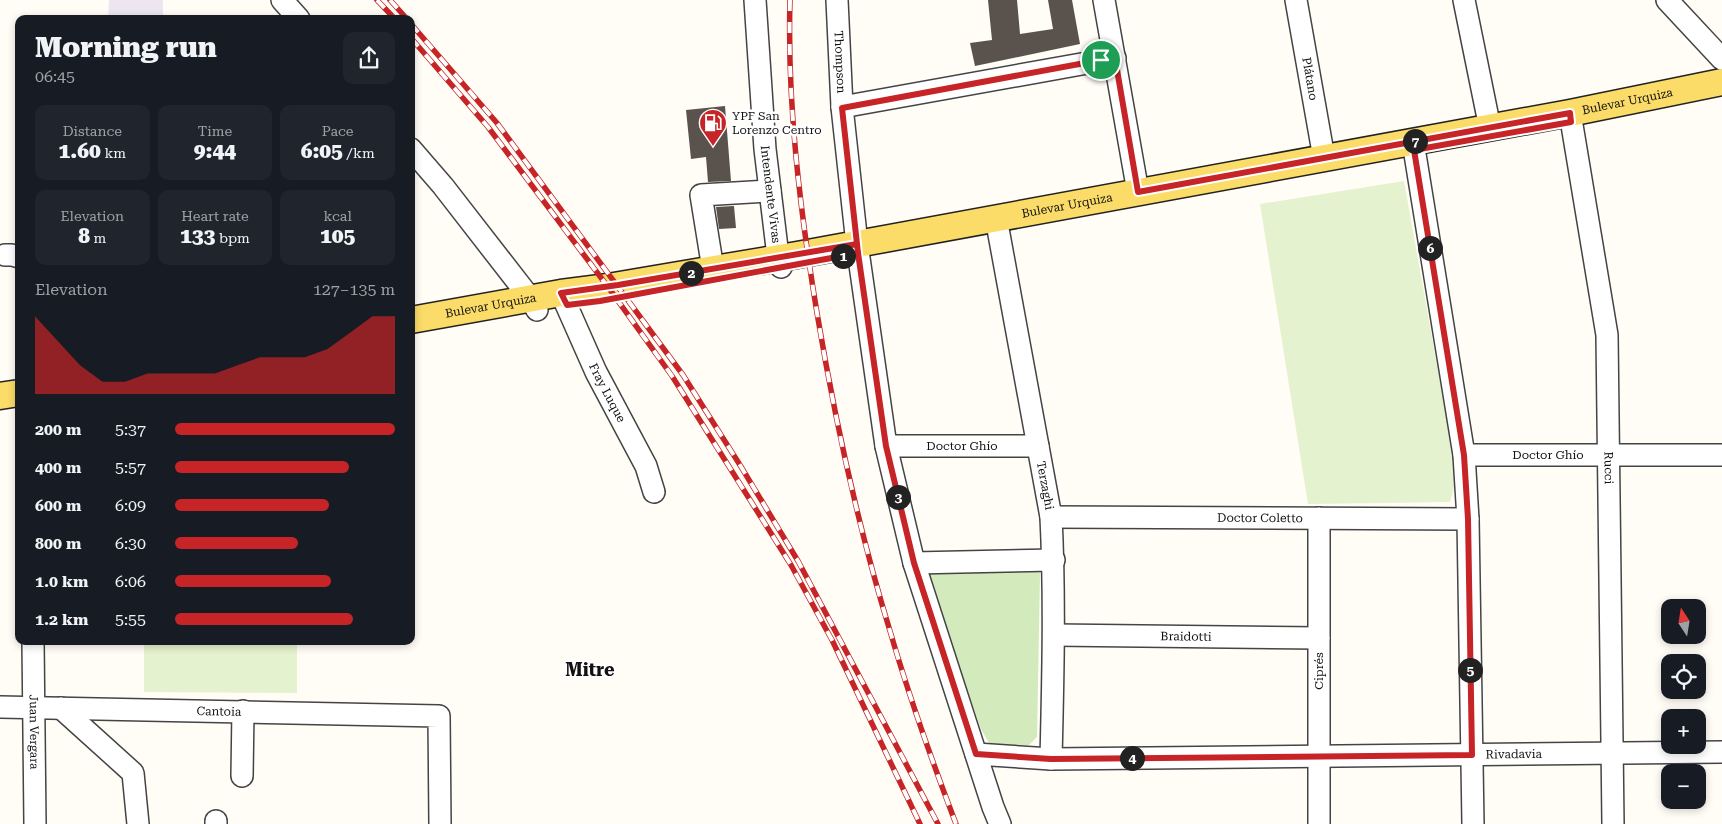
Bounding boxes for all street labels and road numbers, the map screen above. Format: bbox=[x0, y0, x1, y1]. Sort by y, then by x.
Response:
street label: Thompson bbox=[831, 30, 848, 94]
street label: Plátano bbox=[1299, 56, 1321, 102]
street label: Bulevar Urquiza bbox=[1581, 85, 1674, 117]
street label: Intendente Vivas bbox=[758, 145, 783, 244]
street label: Bulevar Urquiza bbox=[1020, 190, 1114, 221]
street label: Bulevar Urquiza bbox=[444, 291, 538, 321]
street label: Fray Luque bbox=[586, 361, 629, 425]
street label: Doctor Ghío bbox=[926, 439, 998, 453]
street label: Doctor Ghío bbox=[1512, 448, 1584, 462]
street label: Rucci bbox=[1601, 451, 1616, 485]
street label: Terzaghi bbox=[1034, 460, 1057, 511]
street label: Doctor Coletto bbox=[1217, 511, 1303, 525]
street label: Braidotti bbox=[1160, 629, 1212, 644]
street label: Ciprés bbox=[1312, 652, 1326, 690]
street label: Juan Vergara bbox=[27, 694, 41, 770]
street label: Cantoia bbox=[196, 704, 242, 719]
street label: Rivadavia bbox=[1485, 747, 1543, 761]

